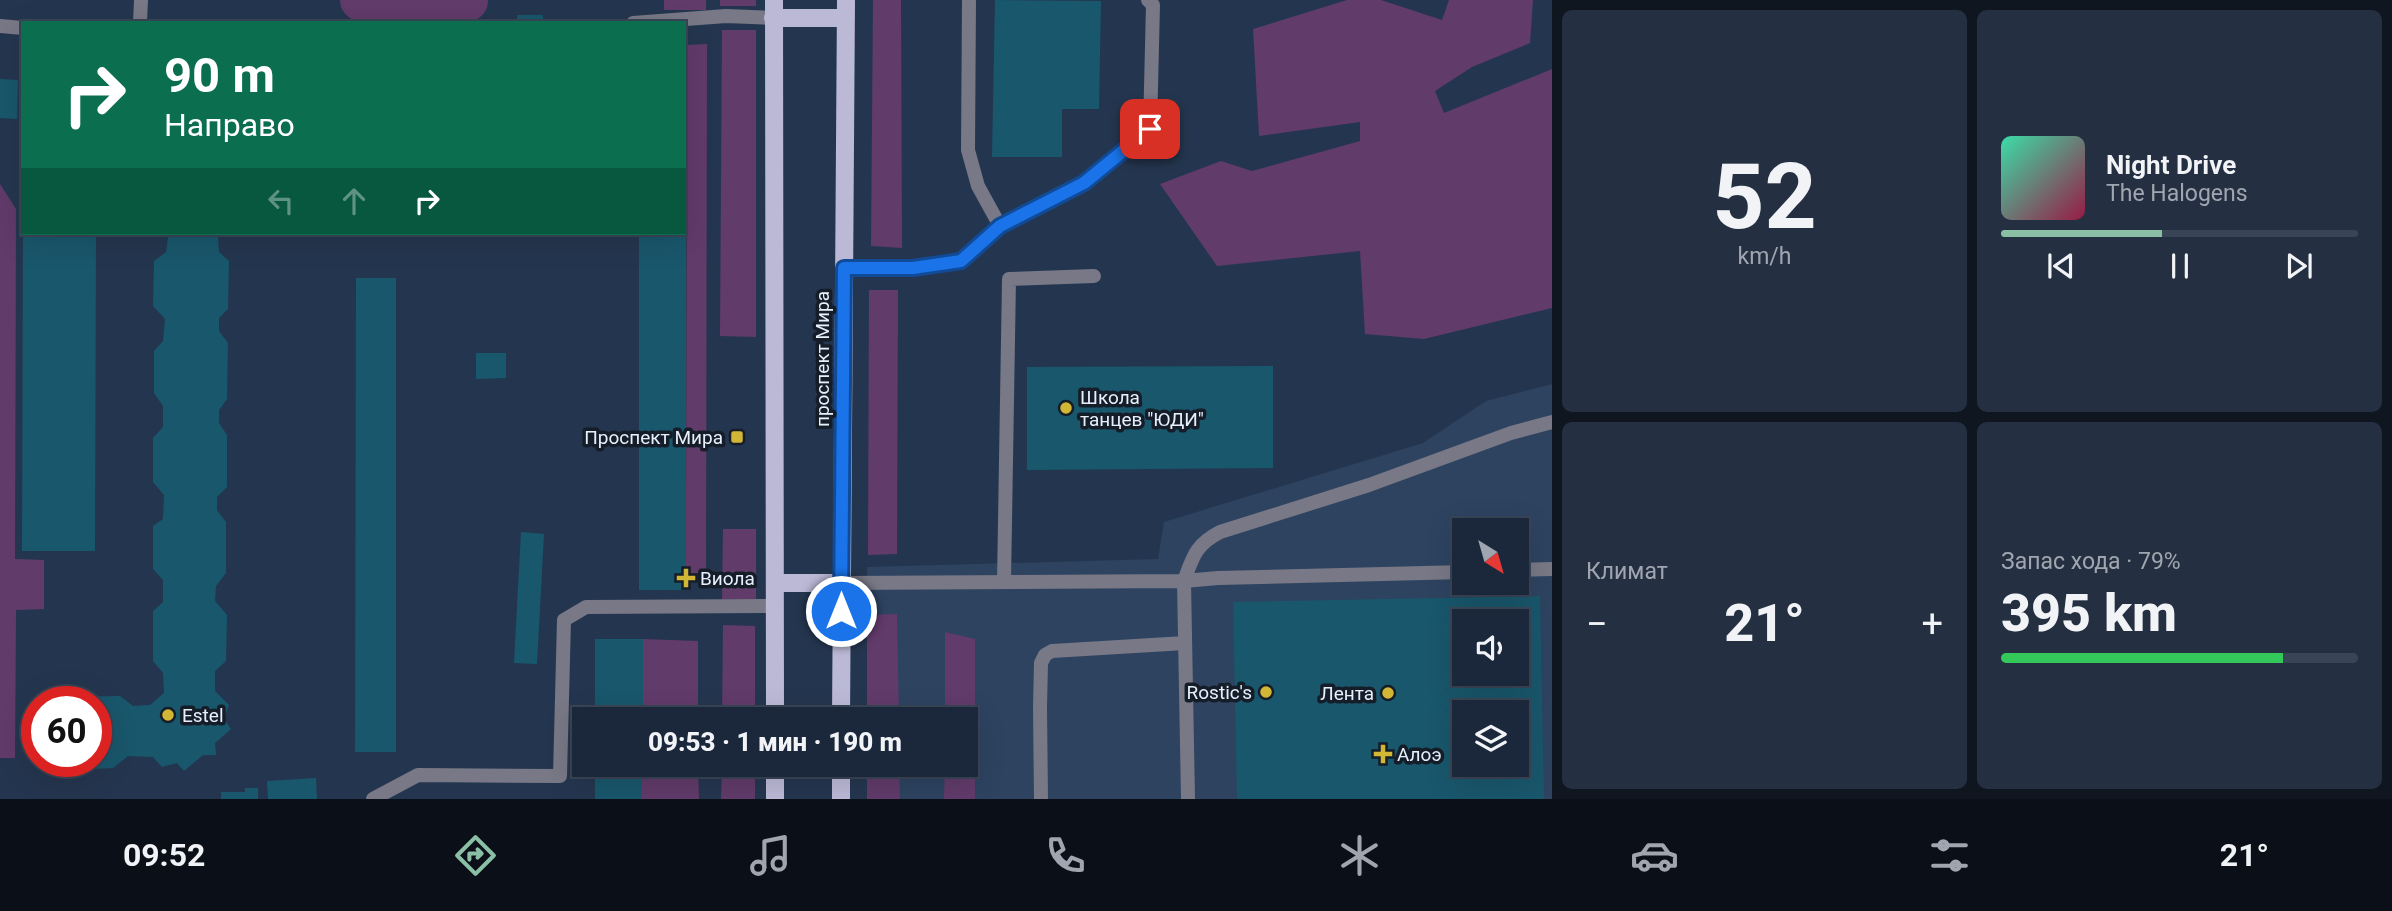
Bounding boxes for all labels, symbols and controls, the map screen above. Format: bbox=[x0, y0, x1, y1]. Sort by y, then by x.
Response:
text: 90 m bbox=[164, 47, 275, 104]
icon: right bbox=[49, 49, 140, 140]
pin bbox=[1120, 99, 1180, 159]
text: Направо bbox=[164, 106, 295, 144]
icon: arrive bbox=[1131, 110, 1169, 148]
text: 52 bbox=[1712, 144, 1817, 250]
text: Night Drive bbox=[2106, 150, 2236, 180]
text: The Halogens bbox=[2106, 180, 2248, 207]
icon: left bbox=[262, 182, 300, 220]
icon: ahead bbox=[335, 182, 373, 220]
icon: right bbox=[408, 182, 446, 220]
text: km/h bbox=[1738, 243, 1792, 270]
icon: previous bbox=[2042, 247, 2080, 285]
icon: pause bbox=[2161, 247, 2199, 285]
icon: next bbox=[2280, 247, 2318, 285]
street label: проспект Мира bbox=[811, 291, 834, 427]
place label: Школа танцев "ЮДИ" bbox=[1080, 386, 1204, 431]
marker: Школа танцев "ЮДИ" bbox=[1058, 400, 1074, 416]
place label: Проспект Мира bbox=[584, 426, 723, 449]
marker: Проспект Мира bbox=[729, 429, 745, 445]
north arrow bbox=[1452, 518, 1530, 595]
map controls bbox=[1452, 518, 1529, 777]
text: Запас хода · 79% bbox=[2001, 548, 2181, 575]
text: Климат bbox=[1586, 558, 1668, 585]
place label: Виола bbox=[700, 567, 755, 590]
marker: Виола bbox=[678, 570, 694, 586]
position arrow bbox=[804, 574, 878, 648]
text: 395 km bbox=[2001, 583, 2177, 644]
text: 21° bbox=[1724, 593, 1805, 654]
text: − bbox=[1586, 602, 1608, 646]
text: + bbox=[1921, 602, 1943, 646]
button: sound bbox=[1452, 609, 1529, 686]
place label: Rostic's bbox=[1187, 681, 1252, 704]
place label: Лента bbox=[1320, 682, 1374, 705]
marker: Rostic's bbox=[1258, 684, 1274, 700]
marker: Лента bbox=[1380, 685, 1396, 701]
speed limit sign: 60 bbox=[21, 686, 112, 777]
button: layers bbox=[1452, 700, 1529, 777]
place label: Estel bbox=[182, 704, 224, 727]
marker: Estel bbox=[160, 707, 176, 723]
text: 09:53 · 1 мин · 190 m bbox=[648, 727, 902, 757]
place label: Алоэ bbox=[1397, 743, 1442, 766]
marker: Алоэ bbox=[1375, 746, 1391, 762]
icon: directions bbox=[451, 831, 500, 880]
icon: music bbox=[746, 831, 795, 880]
icon: phone bbox=[1041, 831, 1090, 880]
icon: climate bbox=[1335, 831, 1384, 880]
icon: car bbox=[1630, 831, 1679, 880]
icon: filters bbox=[1925, 831, 1974, 880]
text: 09:52 bbox=[123, 836, 205, 874]
text: 21° bbox=[2220, 836, 2269, 874]

